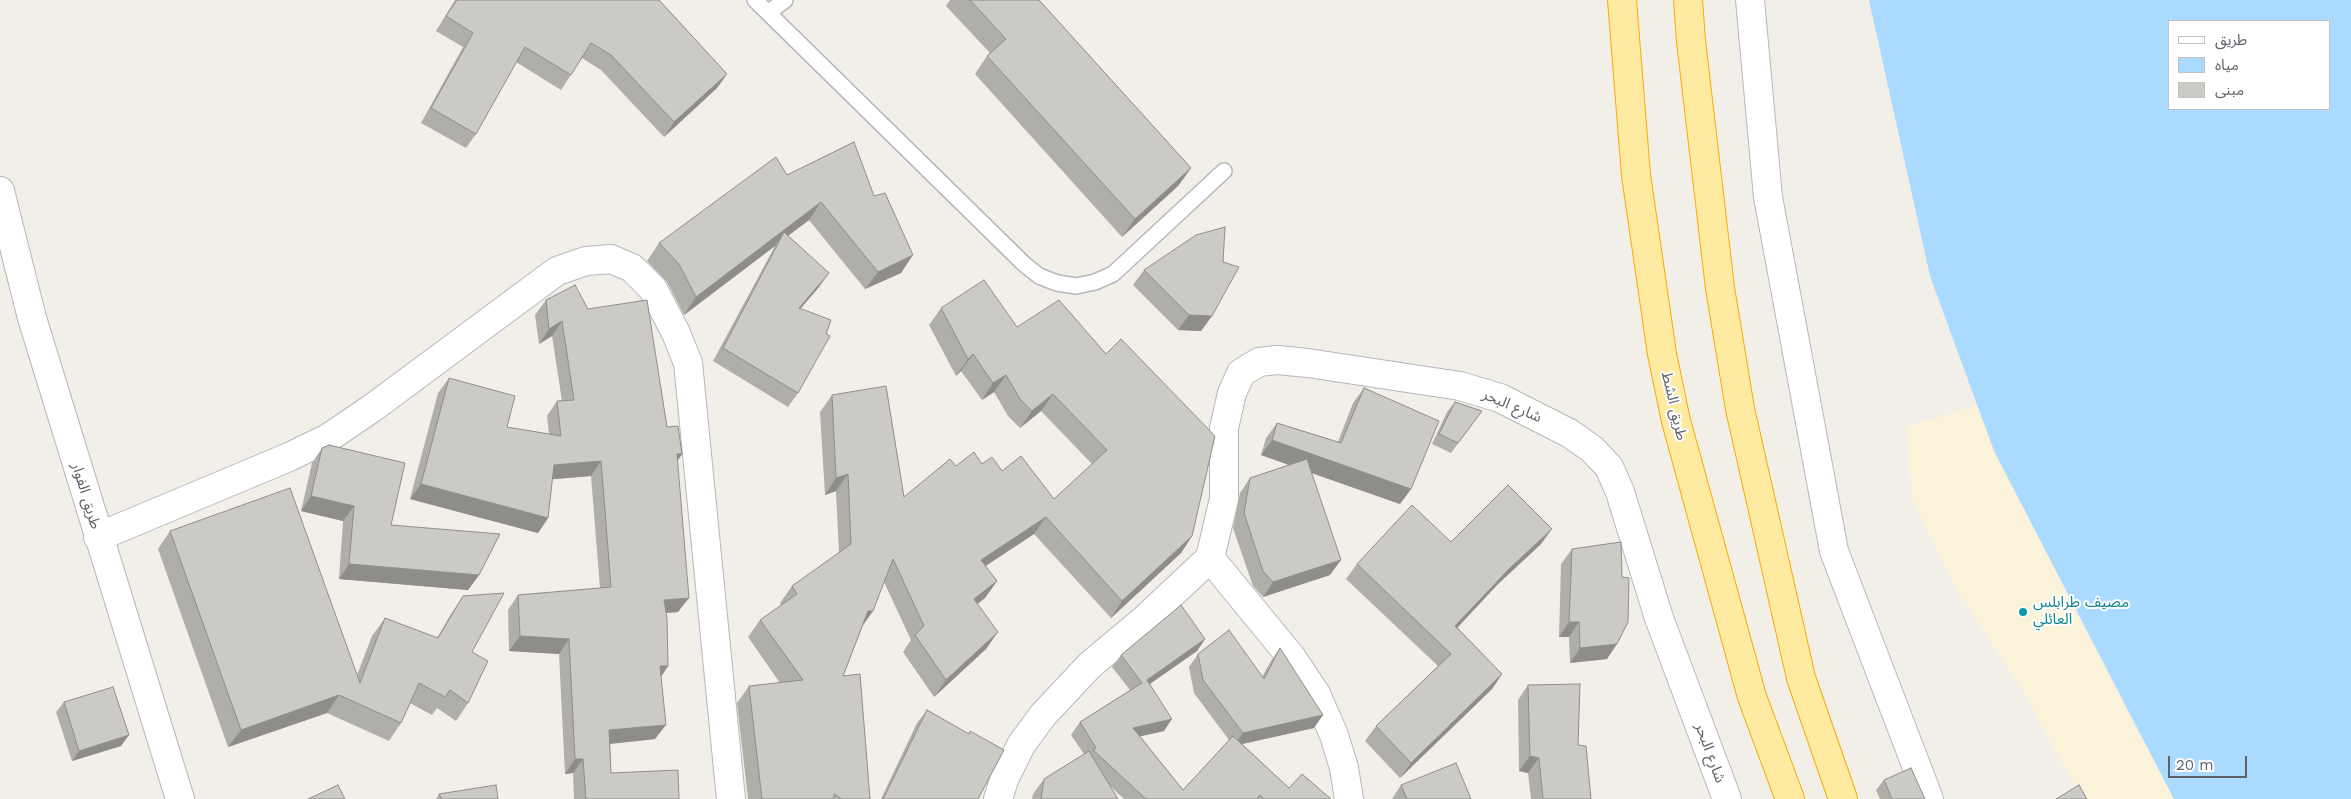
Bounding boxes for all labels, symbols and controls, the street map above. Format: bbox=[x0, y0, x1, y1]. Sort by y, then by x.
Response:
legend bbox=[2168, 20, 2331, 110]
text: طريق bbox=[2215, 31, 2247, 49]
text: مياه bbox=[2215, 56, 2239, 74]
text: مبنى bbox=[2215, 81, 2244, 99]
street label: طريق الشط bbox=[1657, 370, 1691, 442]
street label: شارع البحر bbox=[1480, 386, 1544, 426]
street label: طريق الفوار bbox=[67, 461, 105, 531]
place label: مصيف طرابلس العائلي bbox=[2033, 594, 2129, 629]
marker: مصيف طرابلس العائلي bbox=[2017, 606, 2029, 618]
street label: شارع البحر bbox=[1691, 721, 1729, 785]
scale bar bbox=[2171, 746, 2250, 778]
text: 20 m bbox=[2176, 756, 2214, 774]

